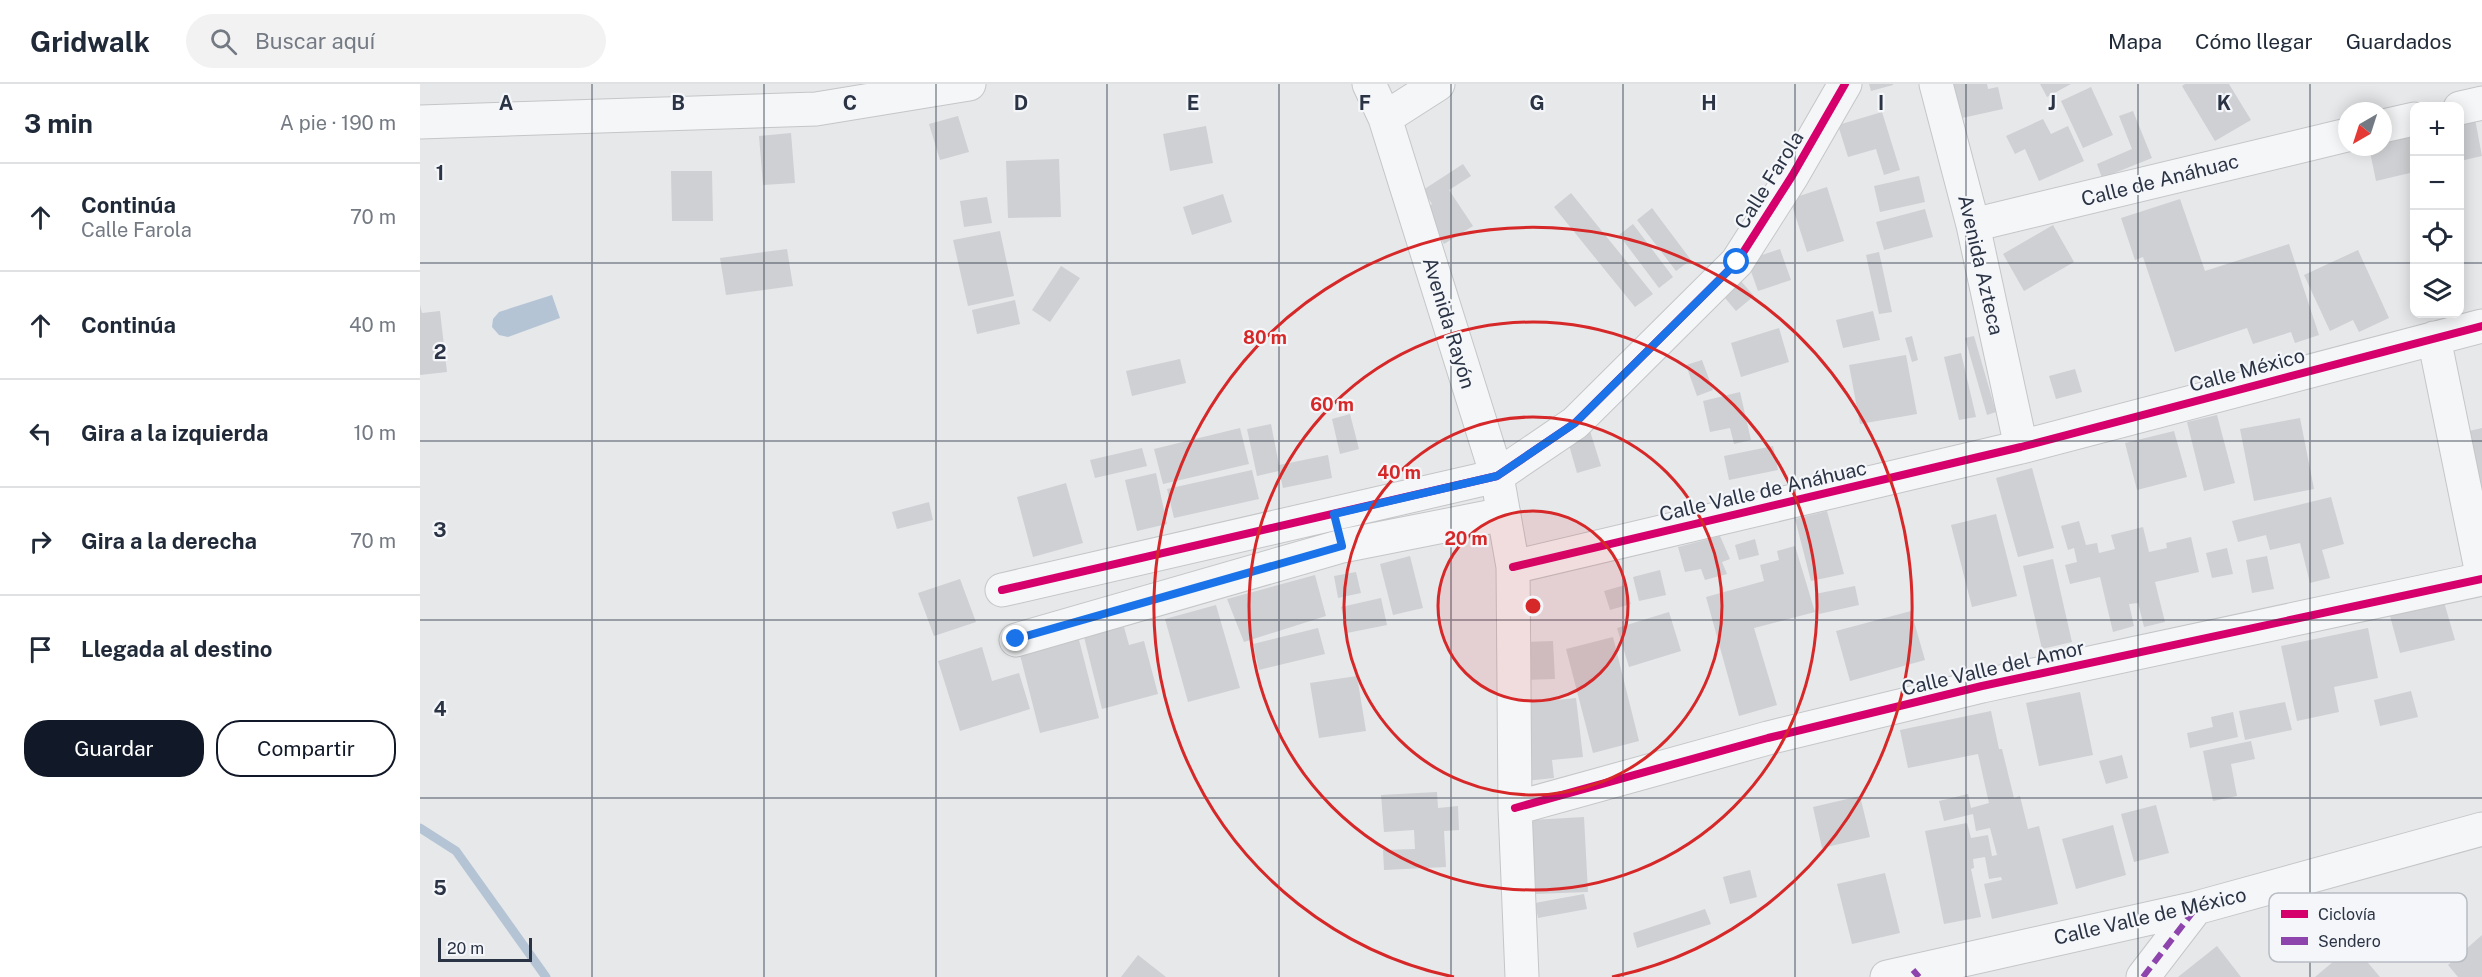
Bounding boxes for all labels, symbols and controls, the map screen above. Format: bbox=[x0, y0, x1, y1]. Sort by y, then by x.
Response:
search box bbox=[186, 14, 606, 68]
text: Gridwalk bbox=[30, 25, 150, 58]
icon: search bbox=[207, 25, 240, 58]
text: Buscar aquí bbox=[255, 28, 375, 54]
text: Mapa bbox=[2108, 29, 2162, 54]
text: Cómo llegar bbox=[2195, 29, 2313, 54]
text: Guardados bbox=[2346, 29, 2452, 54]
text: A bbox=[499, 91, 513, 115]
text: B bbox=[671, 91, 685, 115]
text: C bbox=[843, 91, 857, 115]
text: D bbox=[1014, 91, 1028, 115]
text: E bbox=[1187, 91, 1199, 115]
text: F bbox=[1359, 91, 1371, 115]
text: G bbox=[1529, 91, 1545, 115]
text: H bbox=[1701, 91, 1717, 115]
text: I bbox=[1878, 91, 1884, 115]
text: J bbox=[2048, 91, 2056, 115]
text: K bbox=[2217, 91, 2231, 115]
north arrow bbox=[2338, 102, 2392, 156]
map controls bbox=[2410, 102, 2464, 318]
button: + bbox=[2410, 102, 2464, 156]
text: 3 min bbox=[24, 108, 93, 139]
text: A pie · 190 m bbox=[280, 111, 396, 135]
street label: Calle Farola bbox=[1729, 127, 1809, 233]
street label: Calle de Anáhuac bbox=[2079, 149, 2241, 211]
button: − bbox=[2410, 156, 2464, 210]
text: 1 bbox=[436, 161, 444, 185]
text: Continúa bbox=[81, 192, 176, 218]
street label: Avenida Azteca bbox=[1953, 193, 2009, 337]
icon: ahead bbox=[24, 201, 57, 234]
text: 70 m bbox=[350, 205, 396, 229]
button: locate bbox=[2410, 210, 2464, 264]
text: Calle Farola bbox=[81, 218, 192, 242]
route start bbox=[1723, 248, 1749, 274]
street label: Avenida Rayón bbox=[1418, 254, 1480, 392]
button: layers bbox=[2410, 264, 2464, 318]
icon: ahead bbox=[24, 309, 57, 342]
text: Continúa bbox=[81, 312, 176, 338]
text: 40 m bbox=[349, 313, 396, 337]
text: 80 m bbox=[1243, 327, 1287, 348]
text: 2 bbox=[434, 340, 446, 364]
street label: Calle México bbox=[2187, 343, 2307, 397]
text: 60 m bbox=[1310, 394, 1354, 415]
icon: left bbox=[24, 417, 57, 450]
text: Gira a la izquierda bbox=[81, 420, 268, 446]
text: 10 m bbox=[353, 421, 396, 445]
street label: Calle Valle de Anáhuac bbox=[1657, 455, 1869, 527]
text: 40 m bbox=[1377, 462, 1421, 483]
text: 3 bbox=[433, 518, 447, 542]
icon: right bbox=[24, 525, 57, 558]
text: Gira a la derecha bbox=[81, 528, 257, 554]
text: 20 m bbox=[1444, 528, 1488, 549]
text: 70 m bbox=[350, 529, 396, 553]
centre of rings bbox=[1523, 596, 1543, 616]
route end bbox=[1002, 625, 1028, 651]
icon: arrive bbox=[24, 633, 57, 666]
street label: Calle Valle del Amor bbox=[1899, 635, 2087, 701]
text: Llegada al destino bbox=[81, 636, 272, 662]
text: 4 bbox=[433, 697, 447, 721]
button: Guardar bbox=[24, 720, 204, 777]
button: Compartir bbox=[216, 720, 396, 777]
text: 5 bbox=[433, 876, 447, 900]
street label: Calle Valle de México bbox=[2051, 882, 2249, 950]
legend bbox=[2269, 893, 2467, 962]
text: Ciclovía bbox=[2318, 905, 2376, 924]
text: Sendero bbox=[2318, 932, 2381, 951]
scale bar bbox=[438, 935, 532, 962]
text: 20 m bbox=[447, 939, 484, 958]

